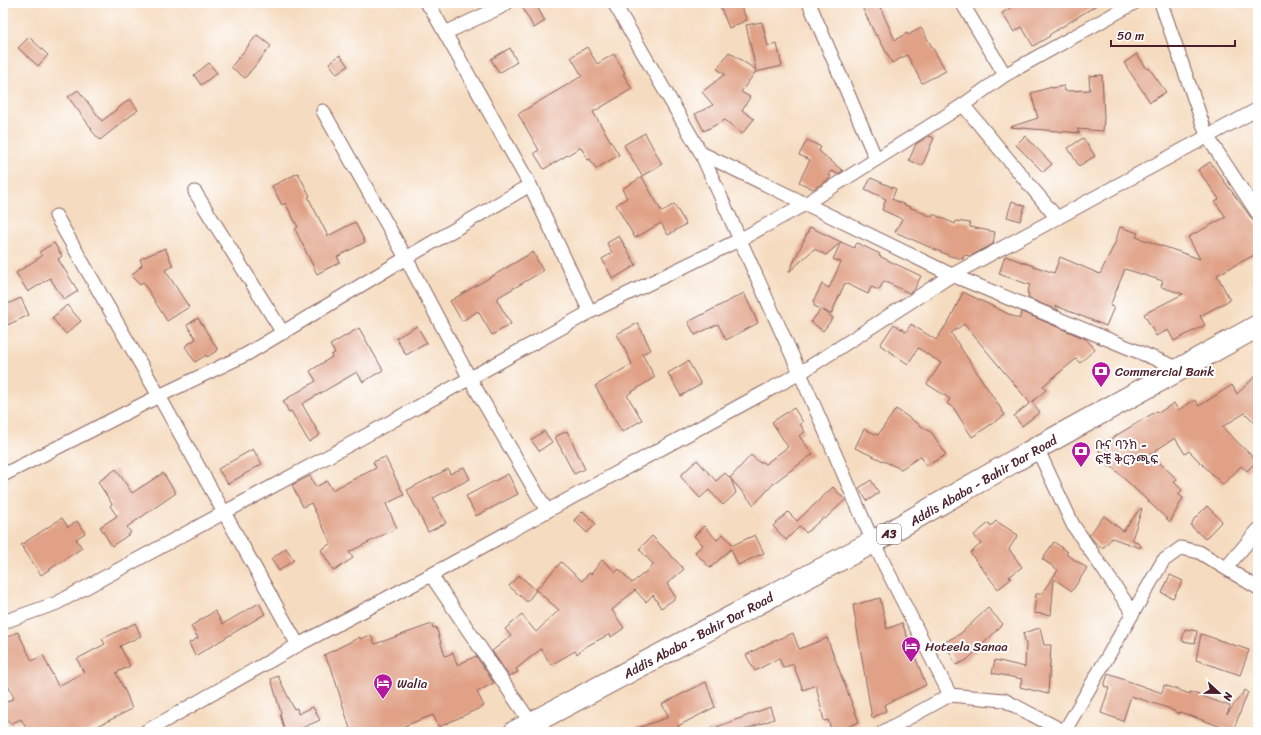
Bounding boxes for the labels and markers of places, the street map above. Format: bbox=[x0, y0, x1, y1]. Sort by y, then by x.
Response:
bank icon: Commercial Bank bbox=[1090, 360, 1112, 388]
place label: Commercial Bank bbox=[1115, 360, 1214, 383]
place label: ቡና ባንክ - ፍቼ ቅርንጫፍ bbox=[1095, 433, 1158, 471]
bank icon: ቡና ባንክ - ፍቼ ቅርንጫፍ bbox=[1070, 440, 1092, 468]
hotel icon: Hoteela Sanaa bbox=[900, 635, 922, 663]
place label: Hoteela Sanaa bbox=[925, 635, 1008, 658]
hotel icon: Walia bbox=[372, 672, 394, 700]
place label: Walia bbox=[397, 672, 428, 695]

